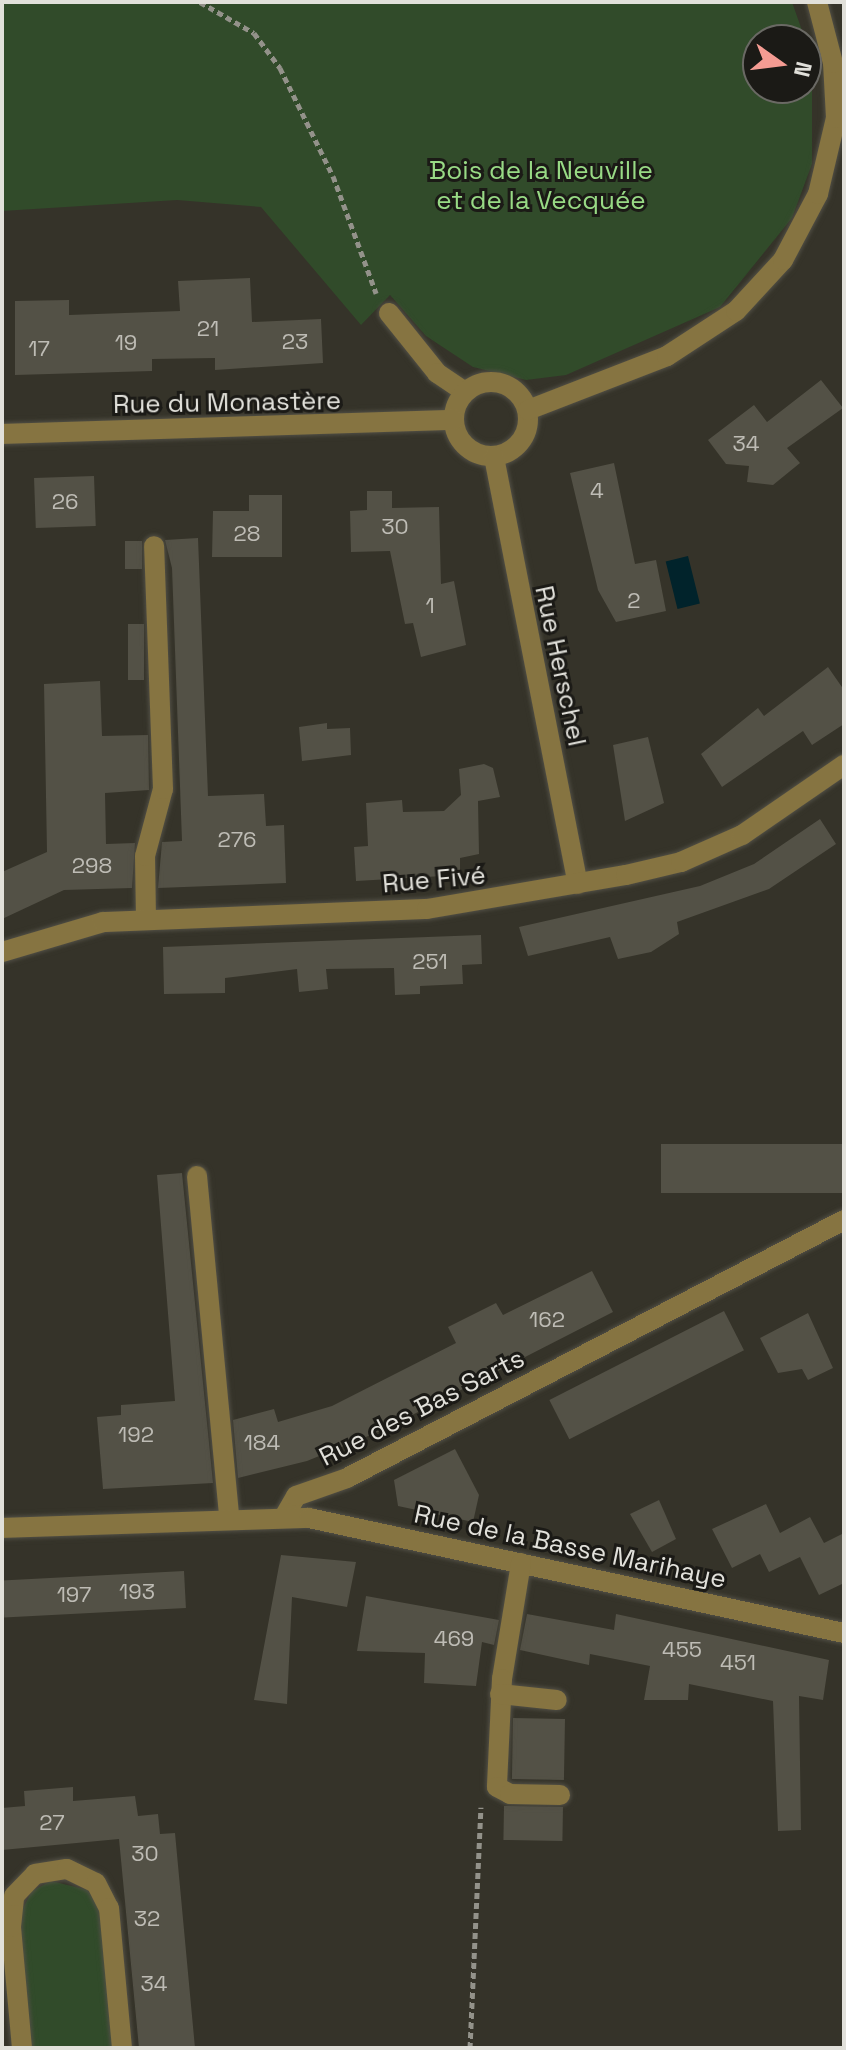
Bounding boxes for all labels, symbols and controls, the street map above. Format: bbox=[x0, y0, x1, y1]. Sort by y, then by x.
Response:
north arrow bbox=[742, 24, 822, 104]
text: N bbox=[788, 59, 819, 80]
park label: Bois de la Neuville et de la Vecquée bbox=[429, 155, 653, 216]
house number: 21 bbox=[197, 316, 219, 342]
house number: 23 bbox=[282, 329, 308, 355]
house number: 19 bbox=[115, 330, 137, 356]
house number: 17 bbox=[28, 336, 50, 362]
street label: Rue du Monastère bbox=[113, 385, 341, 421]
house number: 34 bbox=[732, 431, 760, 457]
house number: 4 bbox=[590, 478, 604, 504]
house number: 26 bbox=[52, 489, 78, 515]
house number: 30 bbox=[381, 514, 409, 540]
house number: 28 bbox=[234, 521, 260, 547]
street label: Rue Herschel bbox=[528, 583, 592, 749]
house number: 2 bbox=[627, 588, 641, 614]
house number: 1 bbox=[425, 593, 435, 619]
house number: 276 bbox=[218, 827, 256, 853]
house number: 298 bbox=[72, 853, 112, 879]
street label: Rue Fivé bbox=[381, 860, 487, 900]
house number: 251 bbox=[412, 949, 448, 975]
house number: 162 bbox=[529, 1307, 565, 1333]
street label: Rue des Bas Sarts bbox=[314, 1343, 530, 1473]
house number: 192 bbox=[118, 1422, 154, 1448]
house number: 184 bbox=[244, 1430, 280, 1456]
street label: Rue de la Basse Marihaye bbox=[411, 1499, 729, 1595]
house number: 193 bbox=[119, 1579, 155, 1605]
house number: 197 bbox=[57, 1582, 91, 1608]
house number: 469 bbox=[434, 1626, 474, 1652]
house number: 455 bbox=[662, 1637, 702, 1663]
house number: 451 bbox=[720, 1650, 756, 1676]
house number: 27 bbox=[39, 1810, 65, 1836]
house number: 30 bbox=[131, 1841, 159, 1867]
house number: 32 bbox=[134, 1906, 160, 1932]
house number: 34 bbox=[140, 1971, 168, 1997]

